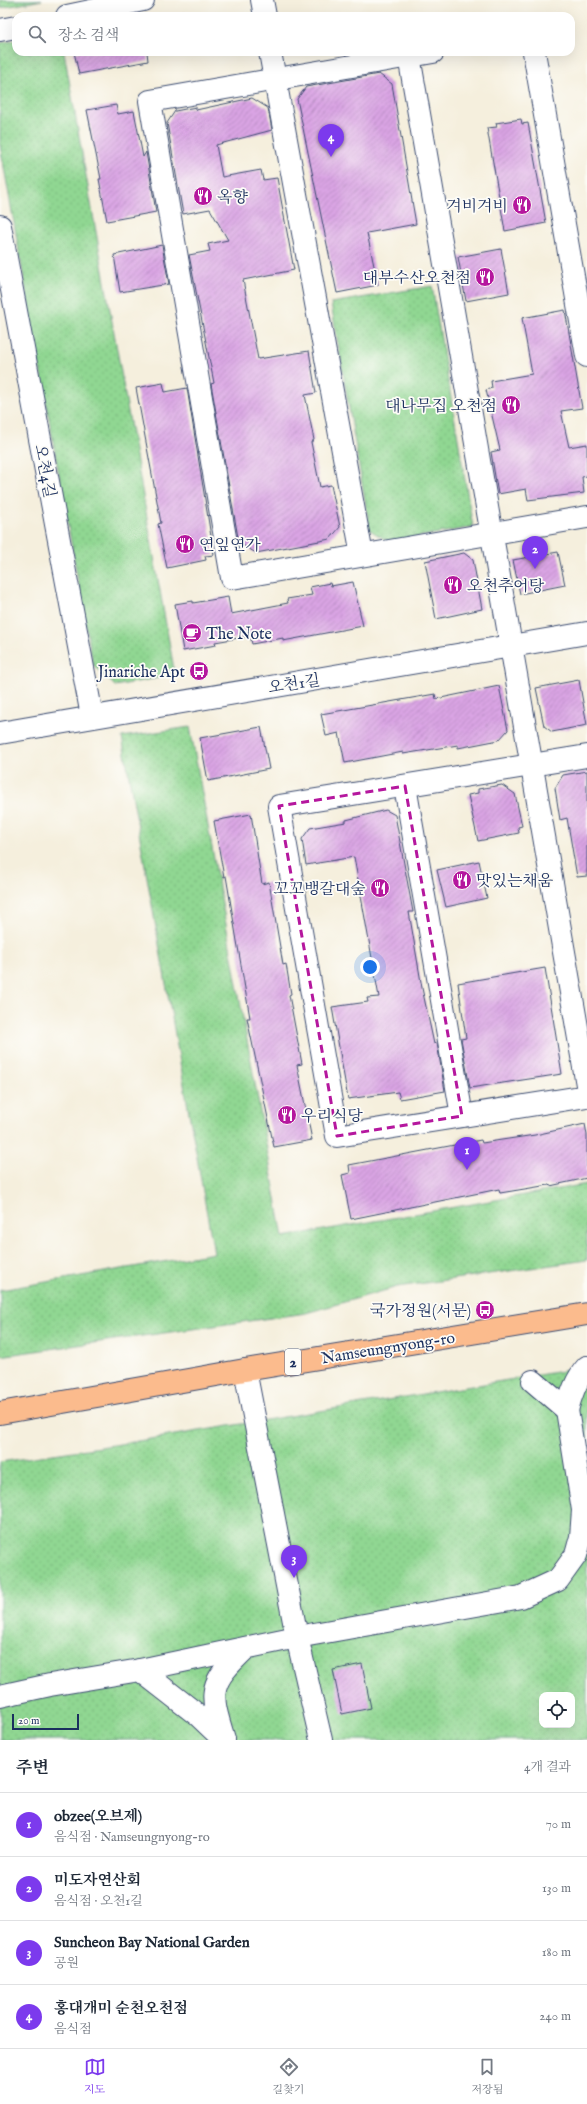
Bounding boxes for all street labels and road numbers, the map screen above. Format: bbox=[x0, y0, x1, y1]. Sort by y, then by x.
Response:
street label: 오천4길 bbox=[29, 443, 59, 500]
street label: 오천1길 bbox=[267, 671, 322, 699]
street label: Namseungnyong-ro bbox=[320, 1328, 457, 1369]
road number: 2 bbox=[285, 1349, 301, 1375]

